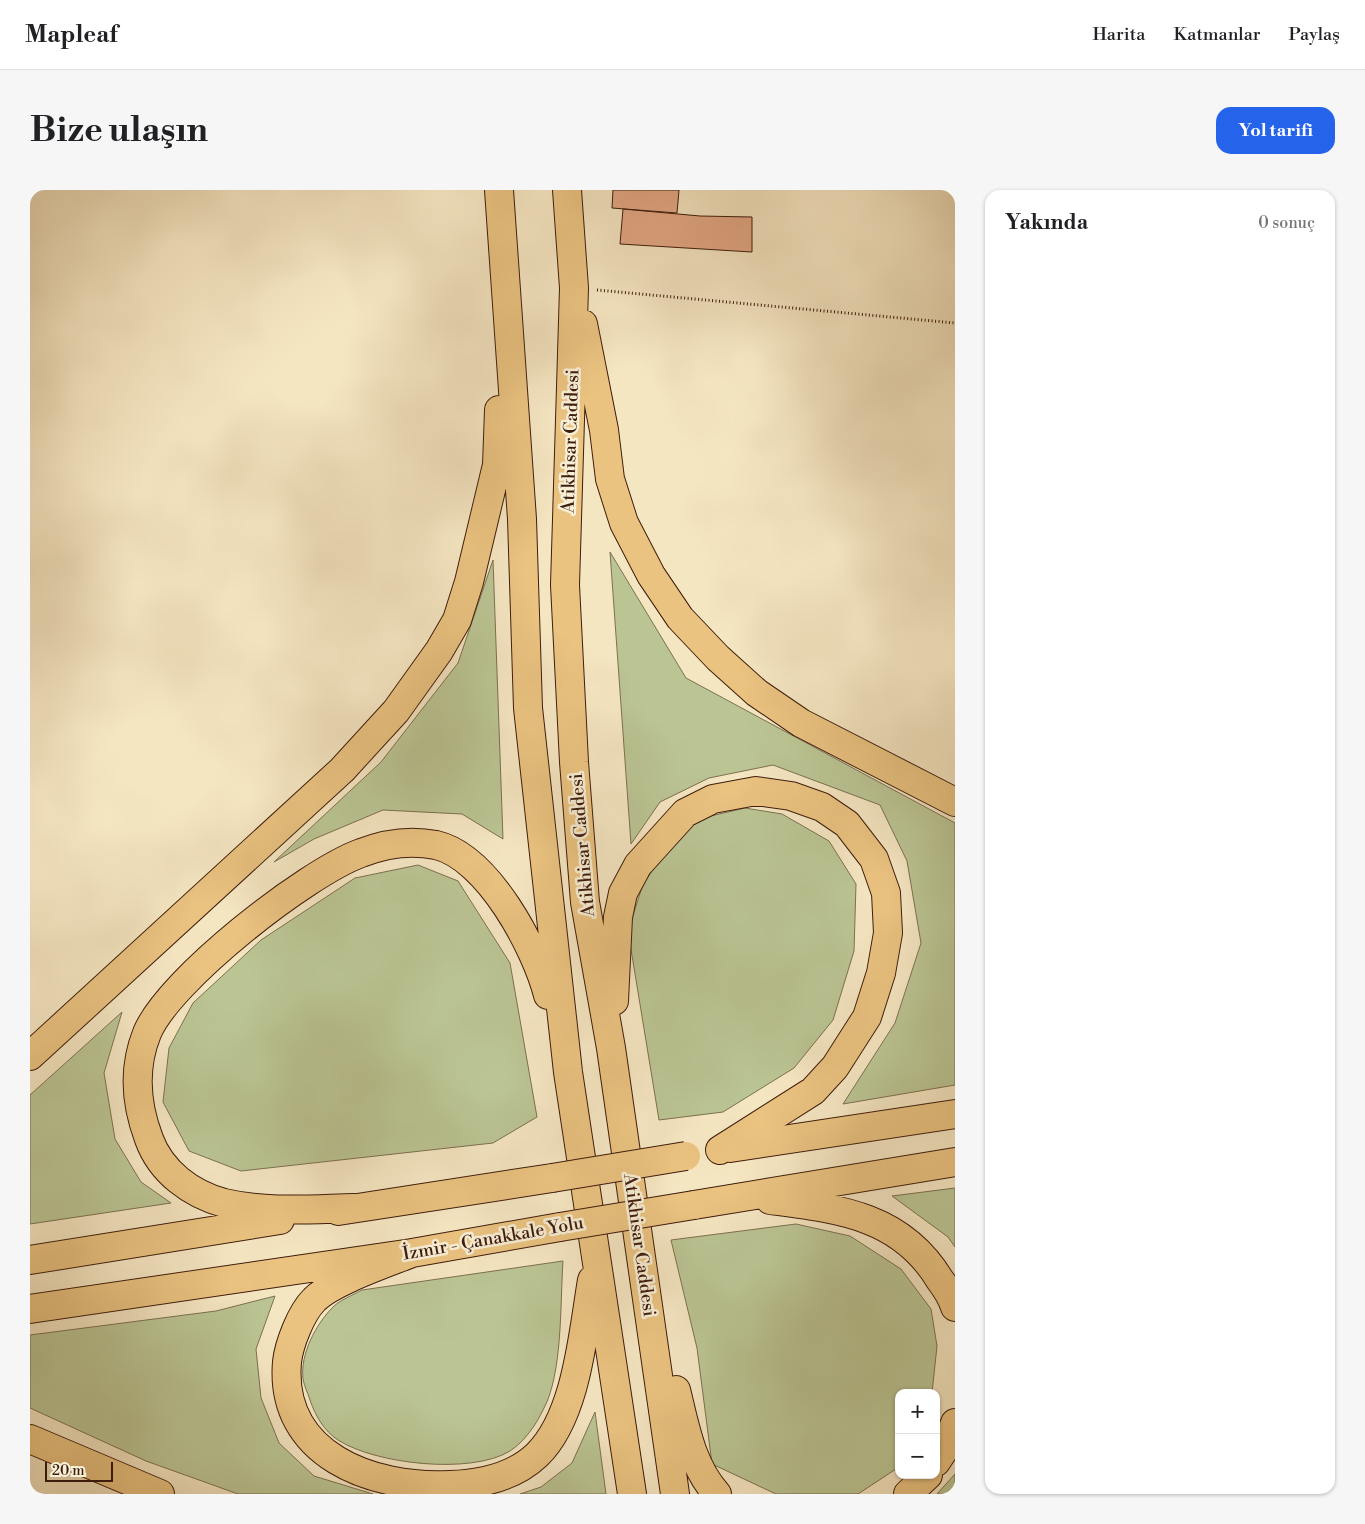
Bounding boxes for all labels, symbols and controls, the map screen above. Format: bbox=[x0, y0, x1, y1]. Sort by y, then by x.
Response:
text: Mapleaf bbox=[25, 20, 118, 50]
text: Harita bbox=[1092, 23, 1145, 46]
text: Katmanlar bbox=[1173, 23, 1261, 46]
text: Paylaş bbox=[1289, 23, 1340, 46]
button: Yol tarifi bbox=[1216, 107, 1335, 154]
text: Bize ulaşın bbox=[30, 109, 208, 152]
text: Yakında bbox=[1005, 210, 1088, 236]
text: 0 sonuç bbox=[1258, 213, 1315, 233]
street label: Atikhisar Caddesi bbox=[556, 369, 585, 514]
street label: Atikhisar Caddesi bbox=[565, 772, 600, 919]
street label: Atikhisar Caddesi bbox=[618, 1171, 661, 1318]
street label: İzmir - Çanakkale Yolu bbox=[401, 1211, 586, 1266]
map controls bbox=[895, 1389, 940, 1479]
button: + bbox=[895, 1389, 940, 1434]
button: − bbox=[895, 1434, 940, 1479]
scale bar bbox=[45, 1459, 112, 1482]
text: 20 m bbox=[52, 1462, 84, 1480]

